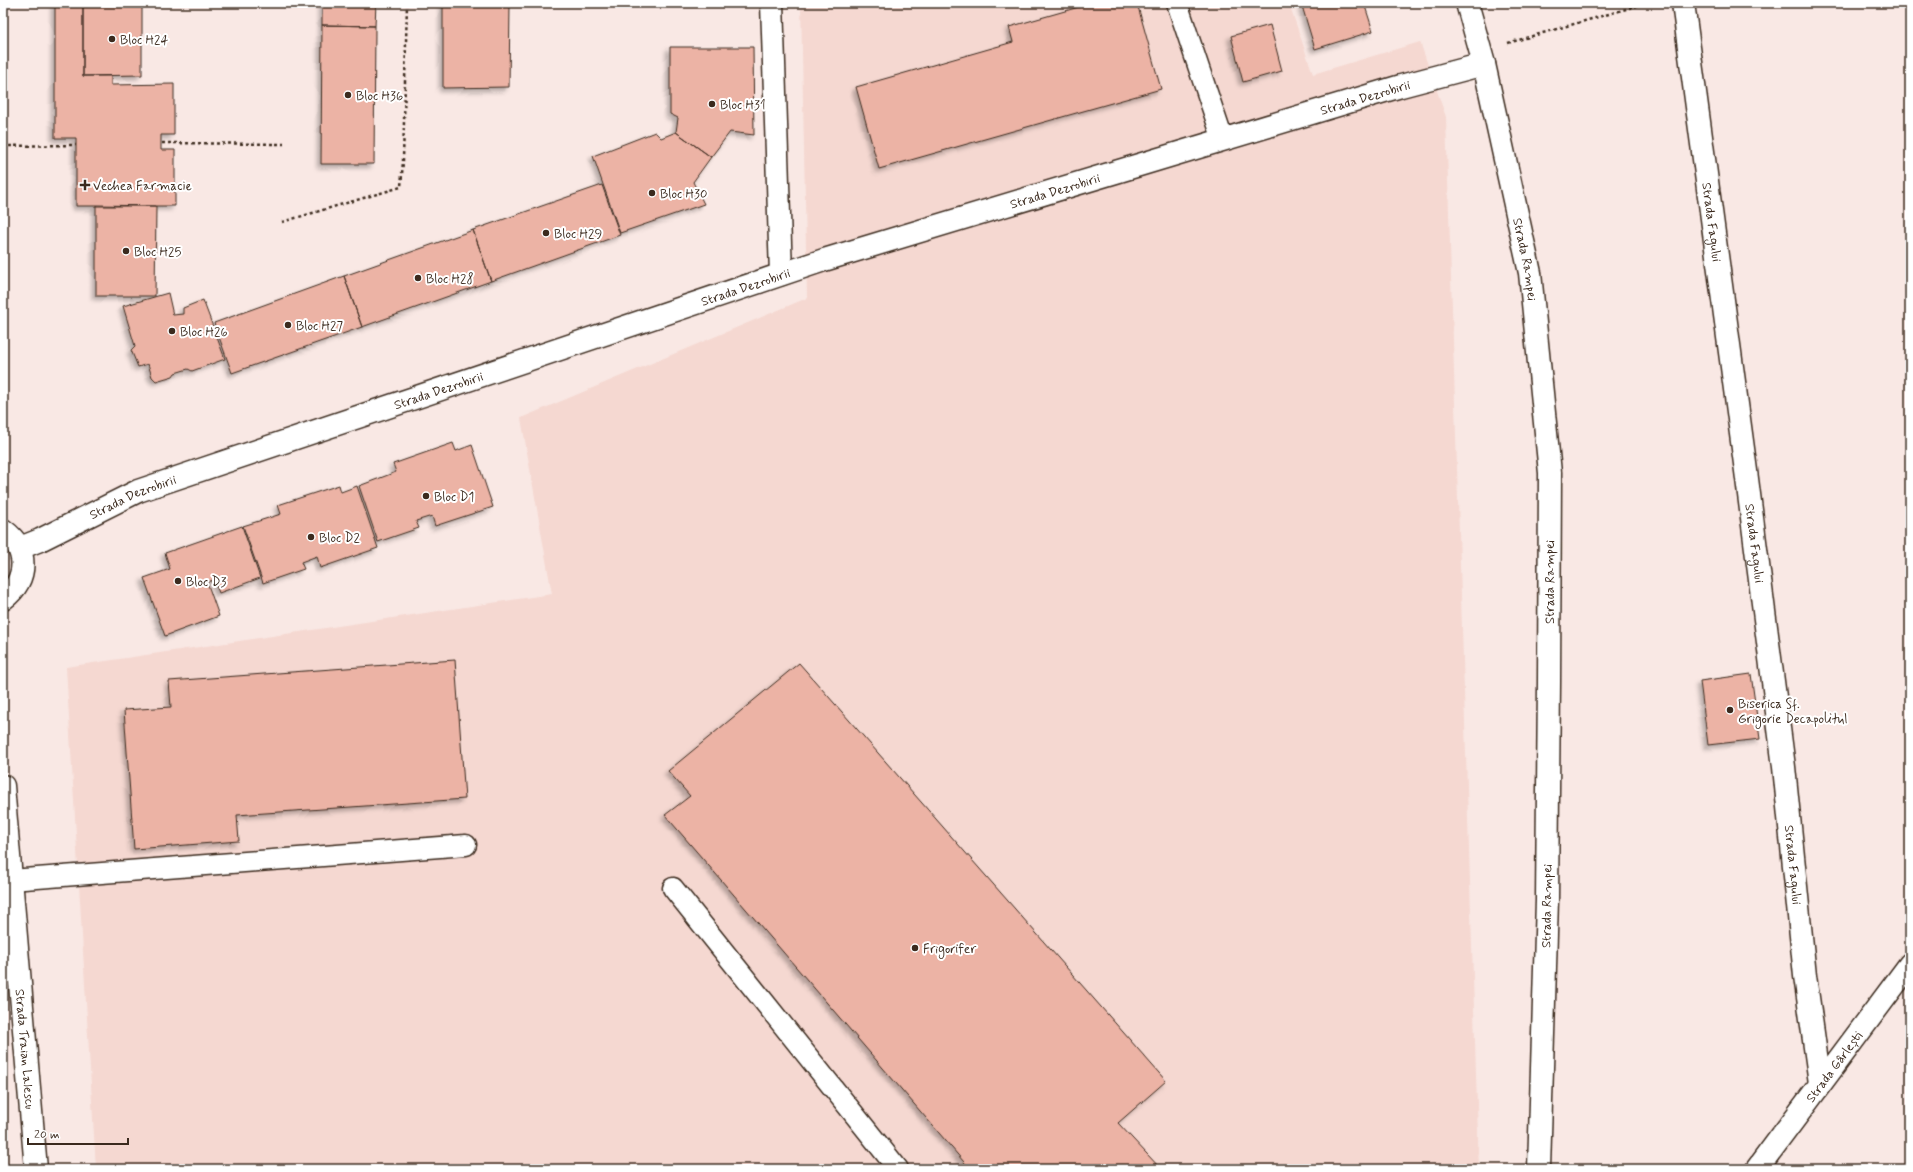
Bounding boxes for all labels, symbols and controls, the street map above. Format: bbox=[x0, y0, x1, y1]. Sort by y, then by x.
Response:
place label: Bloc H24 bbox=[120, 32, 168, 49]
marker: Bloc H24 bbox=[107, 34, 117, 44]
street label: Strada Dezrobirii bbox=[1318, 77, 1412, 120]
place label: Bloc H36 bbox=[356, 88, 403, 105]
marker: Bloc H36 bbox=[343, 90, 353, 100]
place label: Bloc H31 bbox=[720, 97, 766, 114]
marker: Bloc H31 bbox=[707, 99, 717, 109]
street label: Strada Dezrobirii bbox=[1008, 170, 1102, 213]
place label: Vechea Farmacie bbox=[93, 178, 192, 195]
marker: Vechea Farmacie bbox=[80, 180, 90, 190]
street label: Strada Fagului bbox=[1697, 182, 1725, 263]
place label: Bloc H30 bbox=[660, 186, 707, 203]
marker: Bloc H30 bbox=[647, 188, 657, 198]
street label: Strada Rampei bbox=[1508, 216, 1540, 302]
place label: Bloc H29 bbox=[554, 226, 602, 243]
marker: Bloc H29 bbox=[541, 228, 551, 238]
place label: Bloc H25 bbox=[134, 244, 181, 261]
marker: Bloc H25 bbox=[121, 246, 131, 256]
street label: Strada Dezrobirii bbox=[699, 265, 793, 311]
place label: Bloc H28 bbox=[426, 271, 474, 288]
marker: Bloc H28 bbox=[413, 273, 423, 283]
place label: Bloc H27 bbox=[296, 318, 343, 335]
marker: Bloc H27 bbox=[283, 320, 293, 330]
place label: Bloc H26 bbox=[180, 324, 228, 341]
marker: Bloc H26 bbox=[167, 326, 177, 336]
street label: Strada Dezrobirii bbox=[392, 368, 486, 414]
street label: Strada Dezrobirii bbox=[87, 472, 179, 524]
place label: Bloc D1 bbox=[434, 489, 474, 506]
marker: Bloc D1 bbox=[421, 491, 431, 501]
street label: Strada Fagului bbox=[1740, 503, 1767, 584]
place label: Bloc D2 bbox=[319, 530, 361, 547]
marker: Bloc D2 bbox=[306, 532, 316, 542]
street label: Strada Rampei bbox=[1542, 540, 1559, 624]
place label: Bloc D3 bbox=[186, 574, 227, 591]
marker: Bloc D3 bbox=[173, 576, 183, 586]
place label: Biserica Sf. Grigorie Decapolitul bbox=[1738, 696, 1848, 729]
marker: Biserica Sf. Grigorie Decapolitul bbox=[1725, 705, 1735, 715]
street label: Strada Fagului bbox=[1780, 824, 1805, 906]
street label: Strada Rampei bbox=[1538, 864, 1557, 948]
place label: Frigorifer bbox=[923, 941, 977, 959]
marker: Frigorifer bbox=[910, 943, 920, 953]
street label: Strada Traian Lalescu bbox=[11, 988, 38, 1110]
street label: Strada Gârlești bbox=[1803, 1028, 1867, 1106]
scale bar bbox=[28, 1120, 128, 1146]
text: 20 m bbox=[34, 1127, 60, 1143]

